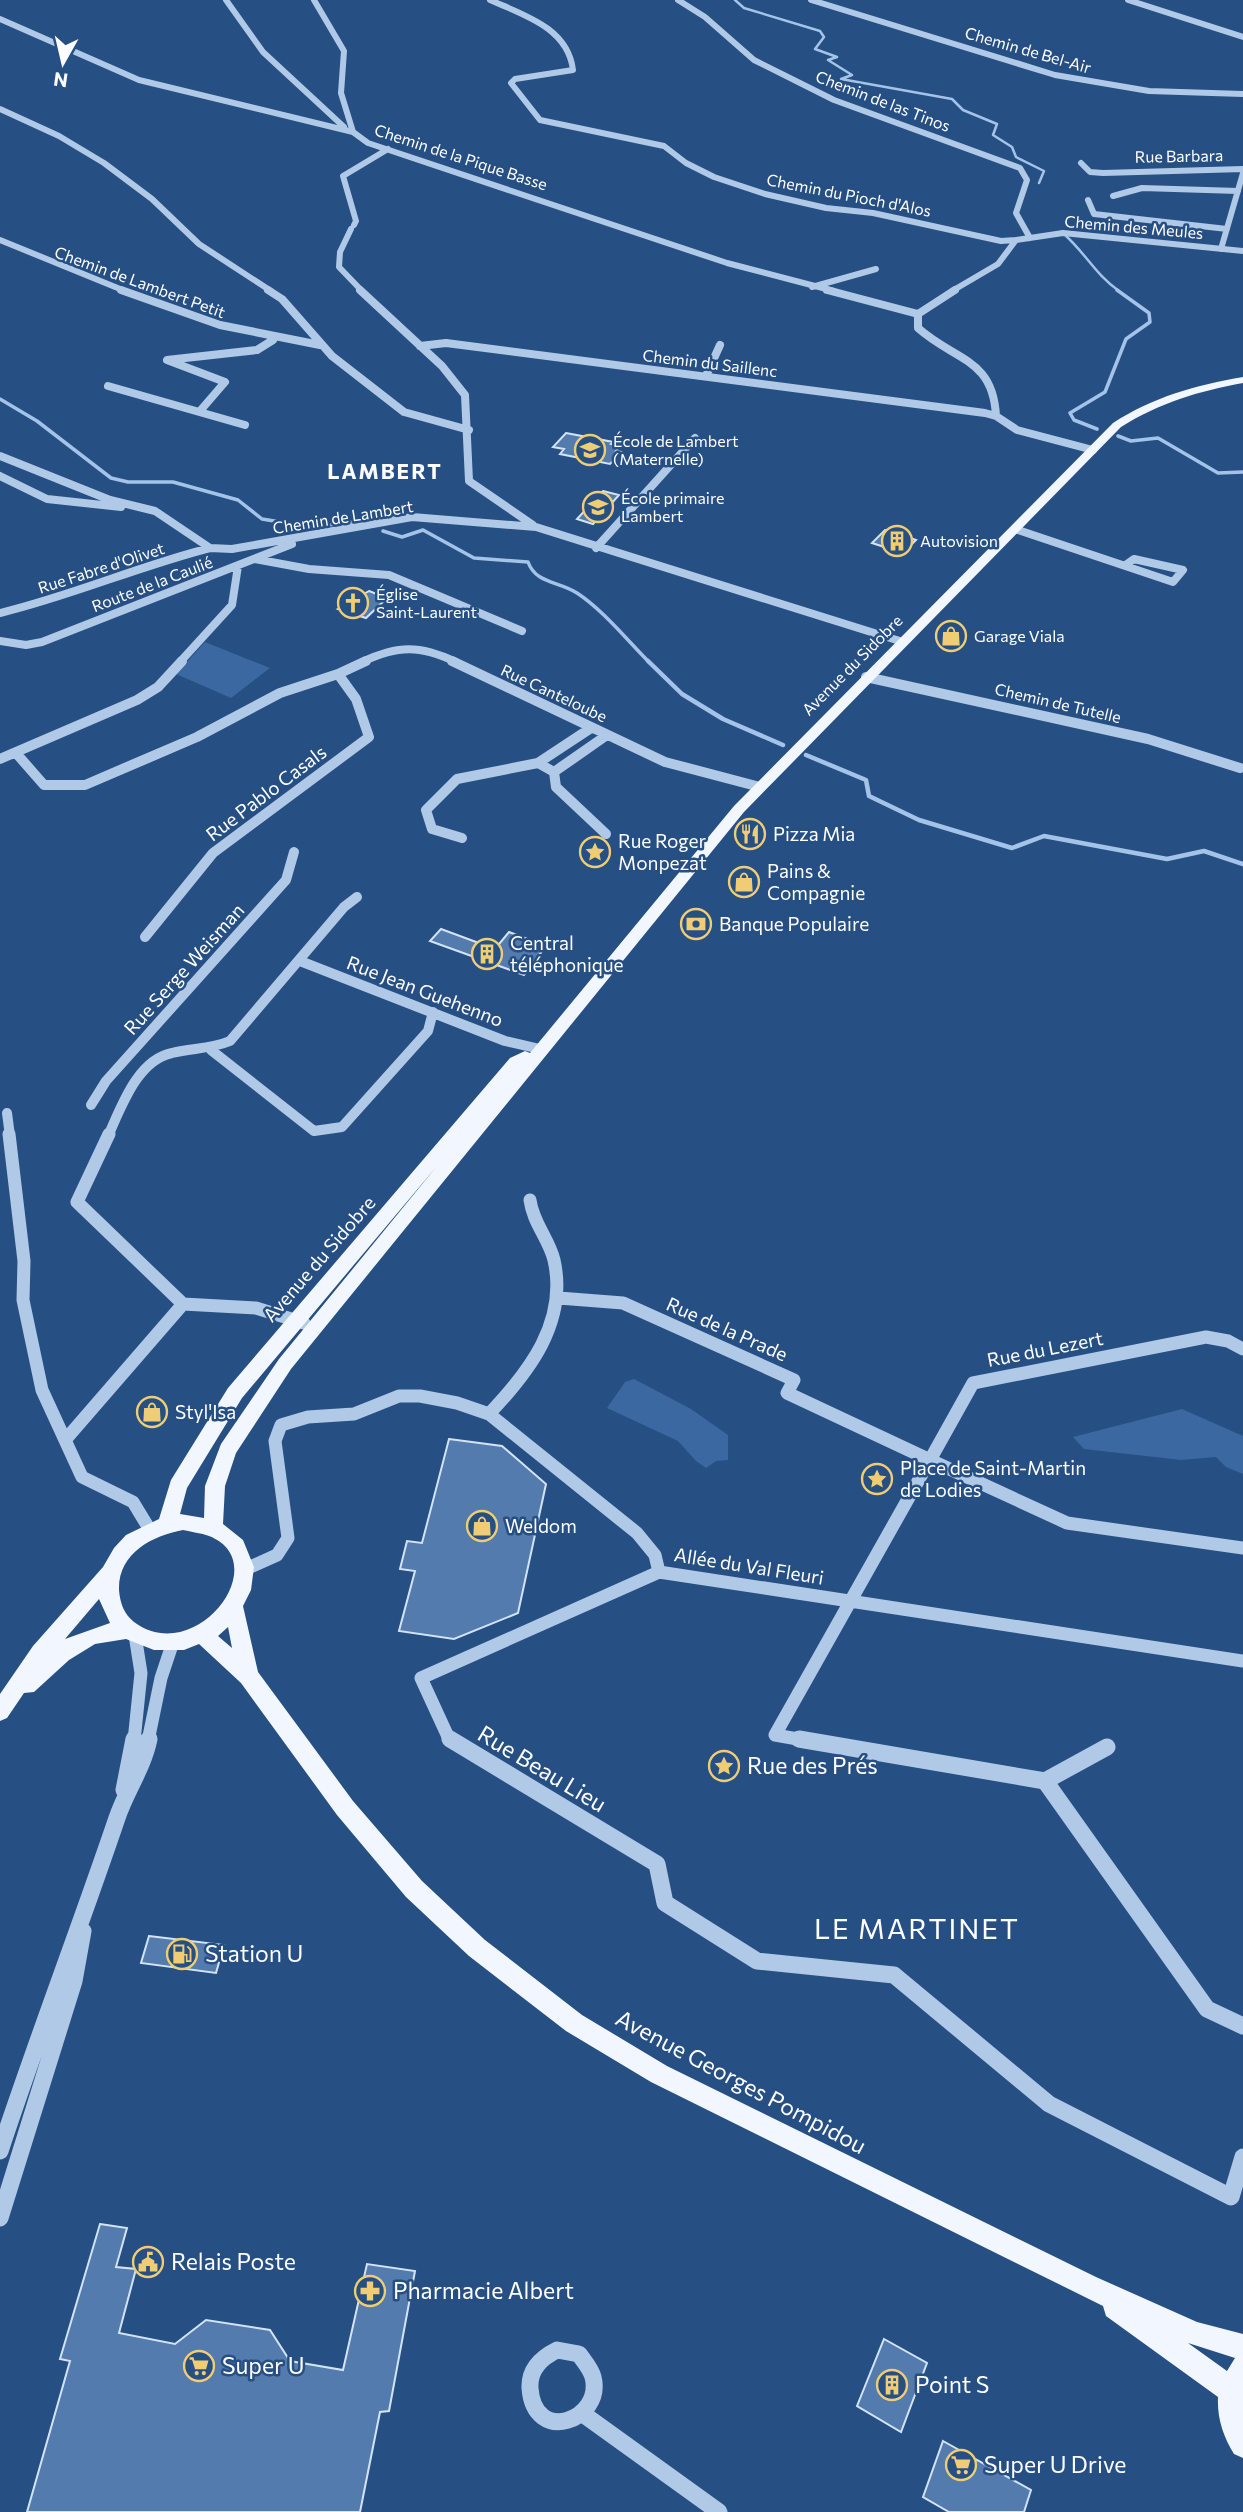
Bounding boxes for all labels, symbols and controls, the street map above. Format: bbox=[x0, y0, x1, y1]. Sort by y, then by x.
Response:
street label: Chemin de Bel-Air bbox=[963, 22, 1094, 77]
north arrow bbox=[28, 28, 98, 98]
street label: Chemin de las Tinos bbox=[813, 66, 953, 135]
text: N bbox=[52, 68, 69, 93]
street label: Chemin de la Pique Basse bbox=[372, 120, 550, 193]
street label: Rue Barbara bbox=[1135, 145, 1223, 166]
street label: Chemin du Pioch d'Alos bbox=[765, 169, 933, 220]
street label: Chemin des Meules bbox=[1064, 211, 1204, 242]
street label: Chemin de Lambert Petit bbox=[52, 242, 229, 321]
street label: Chemin du Saillenc bbox=[642, 345, 779, 380]
place label: École de Lambert (Maternelle) bbox=[613, 431, 739, 468]
school or university icon: École de Lambert (Maternelle) bbox=[573, 433, 607, 467]
district label: LAMBERT bbox=[327, 458, 443, 483]
place label: École primaire Lambert bbox=[621, 488, 725, 525]
school or university icon: École primaire Lambert bbox=[581, 490, 615, 524]
street label: Chemin de Lambert bbox=[271, 496, 415, 537]
building icon: Autovision bbox=[880, 524, 914, 558]
place label: Autovision bbox=[920, 531, 998, 550]
street label: Rue Fabre d'Olivet bbox=[35, 538, 167, 597]
street label: Route de la Caulié bbox=[89, 552, 215, 615]
place label: Église Saint-Laurent bbox=[376, 584, 478, 621]
church icon: Église Saint-Laurent bbox=[336, 586, 370, 620]
street label: Avenue du Sidobre bbox=[798, 611, 906, 719]
shop icon: Garage Viala bbox=[934, 619, 968, 653]
place label: Garage Viala bbox=[974, 626, 1065, 645]
street label: Rue Canteloube bbox=[498, 660, 610, 725]
street label: Chemin de Tutelle bbox=[993, 679, 1123, 726]
street label: Rue Pablo Casals bbox=[201, 740, 330, 845]
restaurant icon: Pizza Mia bbox=[733, 817, 767, 851]
place label: Pizza Mia bbox=[773, 822, 855, 845]
place label: Rue Roger Monpezat bbox=[618, 829, 707, 874]
place icon: Rue Roger Monpezat bbox=[578, 835, 612, 869]
place label: Pains & Compagnie bbox=[767, 859, 865, 904]
shop icon: Pains & Compagnie bbox=[727, 865, 761, 899]
street label: Rue Serge Weisman bbox=[119, 898, 249, 1039]
bank icon: Banque Populaire bbox=[679, 907, 713, 941]
place label: Banque Populaire bbox=[719, 912, 869, 935]
place label: Central téléphonique bbox=[510, 931, 624, 976]
building icon: Central téléphonique bbox=[470, 937, 504, 971]
street label: Rue Jean Guehenno bbox=[344, 950, 507, 1031]
street label: Avenue du Sidobre bbox=[258, 1191, 379, 1326]
street label: Rue de la Prade bbox=[663, 1292, 791, 1366]
street label: Rue du Lezert bbox=[985, 1326, 1105, 1371]
shop icon: Styl'Isa bbox=[135, 1395, 169, 1429]
place label: Styl'Isa bbox=[175, 1400, 236, 1423]
place label: Place de Saint-Martin de Lodies bbox=[900, 1456, 1086, 1501]
place icon: Place de Saint-Martin de Lodies bbox=[860, 1462, 894, 1496]
shop icon: Weldom bbox=[465, 1509, 499, 1543]
place label: Weldom bbox=[505, 1514, 577, 1537]
street label: Allée du Val Fleuri bbox=[673, 1542, 825, 1589]
street label: Rue Beau Lieu bbox=[473, 1719, 612, 1817]
place icon: Rue des Prés bbox=[707, 1749, 741, 1783]
place label: Rue des Prés bbox=[747, 1751, 878, 1779]
district label: LE MARTINET bbox=[814, 1911, 1020, 1945]
fuel station icon: Station U bbox=[165, 1937, 199, 1971]
place label: Station U bbox=[205, 1939, 303, 1967]
street label: Avenue Georges Pompidou bbox=[612, 2003, 871, 2159]
public building icon: Relais Poste bbox=[131, 2245, 165, 2279]
place label: Relais Poste bbox=[171, 2247, 296, 2275]
pharmacy icon: Pharmacie Albert bbox=[353, 2274, 387, 2308]
place label: Pharmacie Albert bbox=[393, 2276, 574, 2304]
supermarket icon: Super U bbox=[182, 2349, 216, 2383]
place label: Super U bbox=[222, 2351, 304, 2379]
building icon: Point S bbox=[875, 2368, 909, 2402]
place label: Point S bbox=[915, 2370, 989, 2398]
supermarket icon: Super U Drive bbox=[944, 2448, 978, 2482]
place label: Super U Drive bbox=[984, 2450, 1126, 2478]

